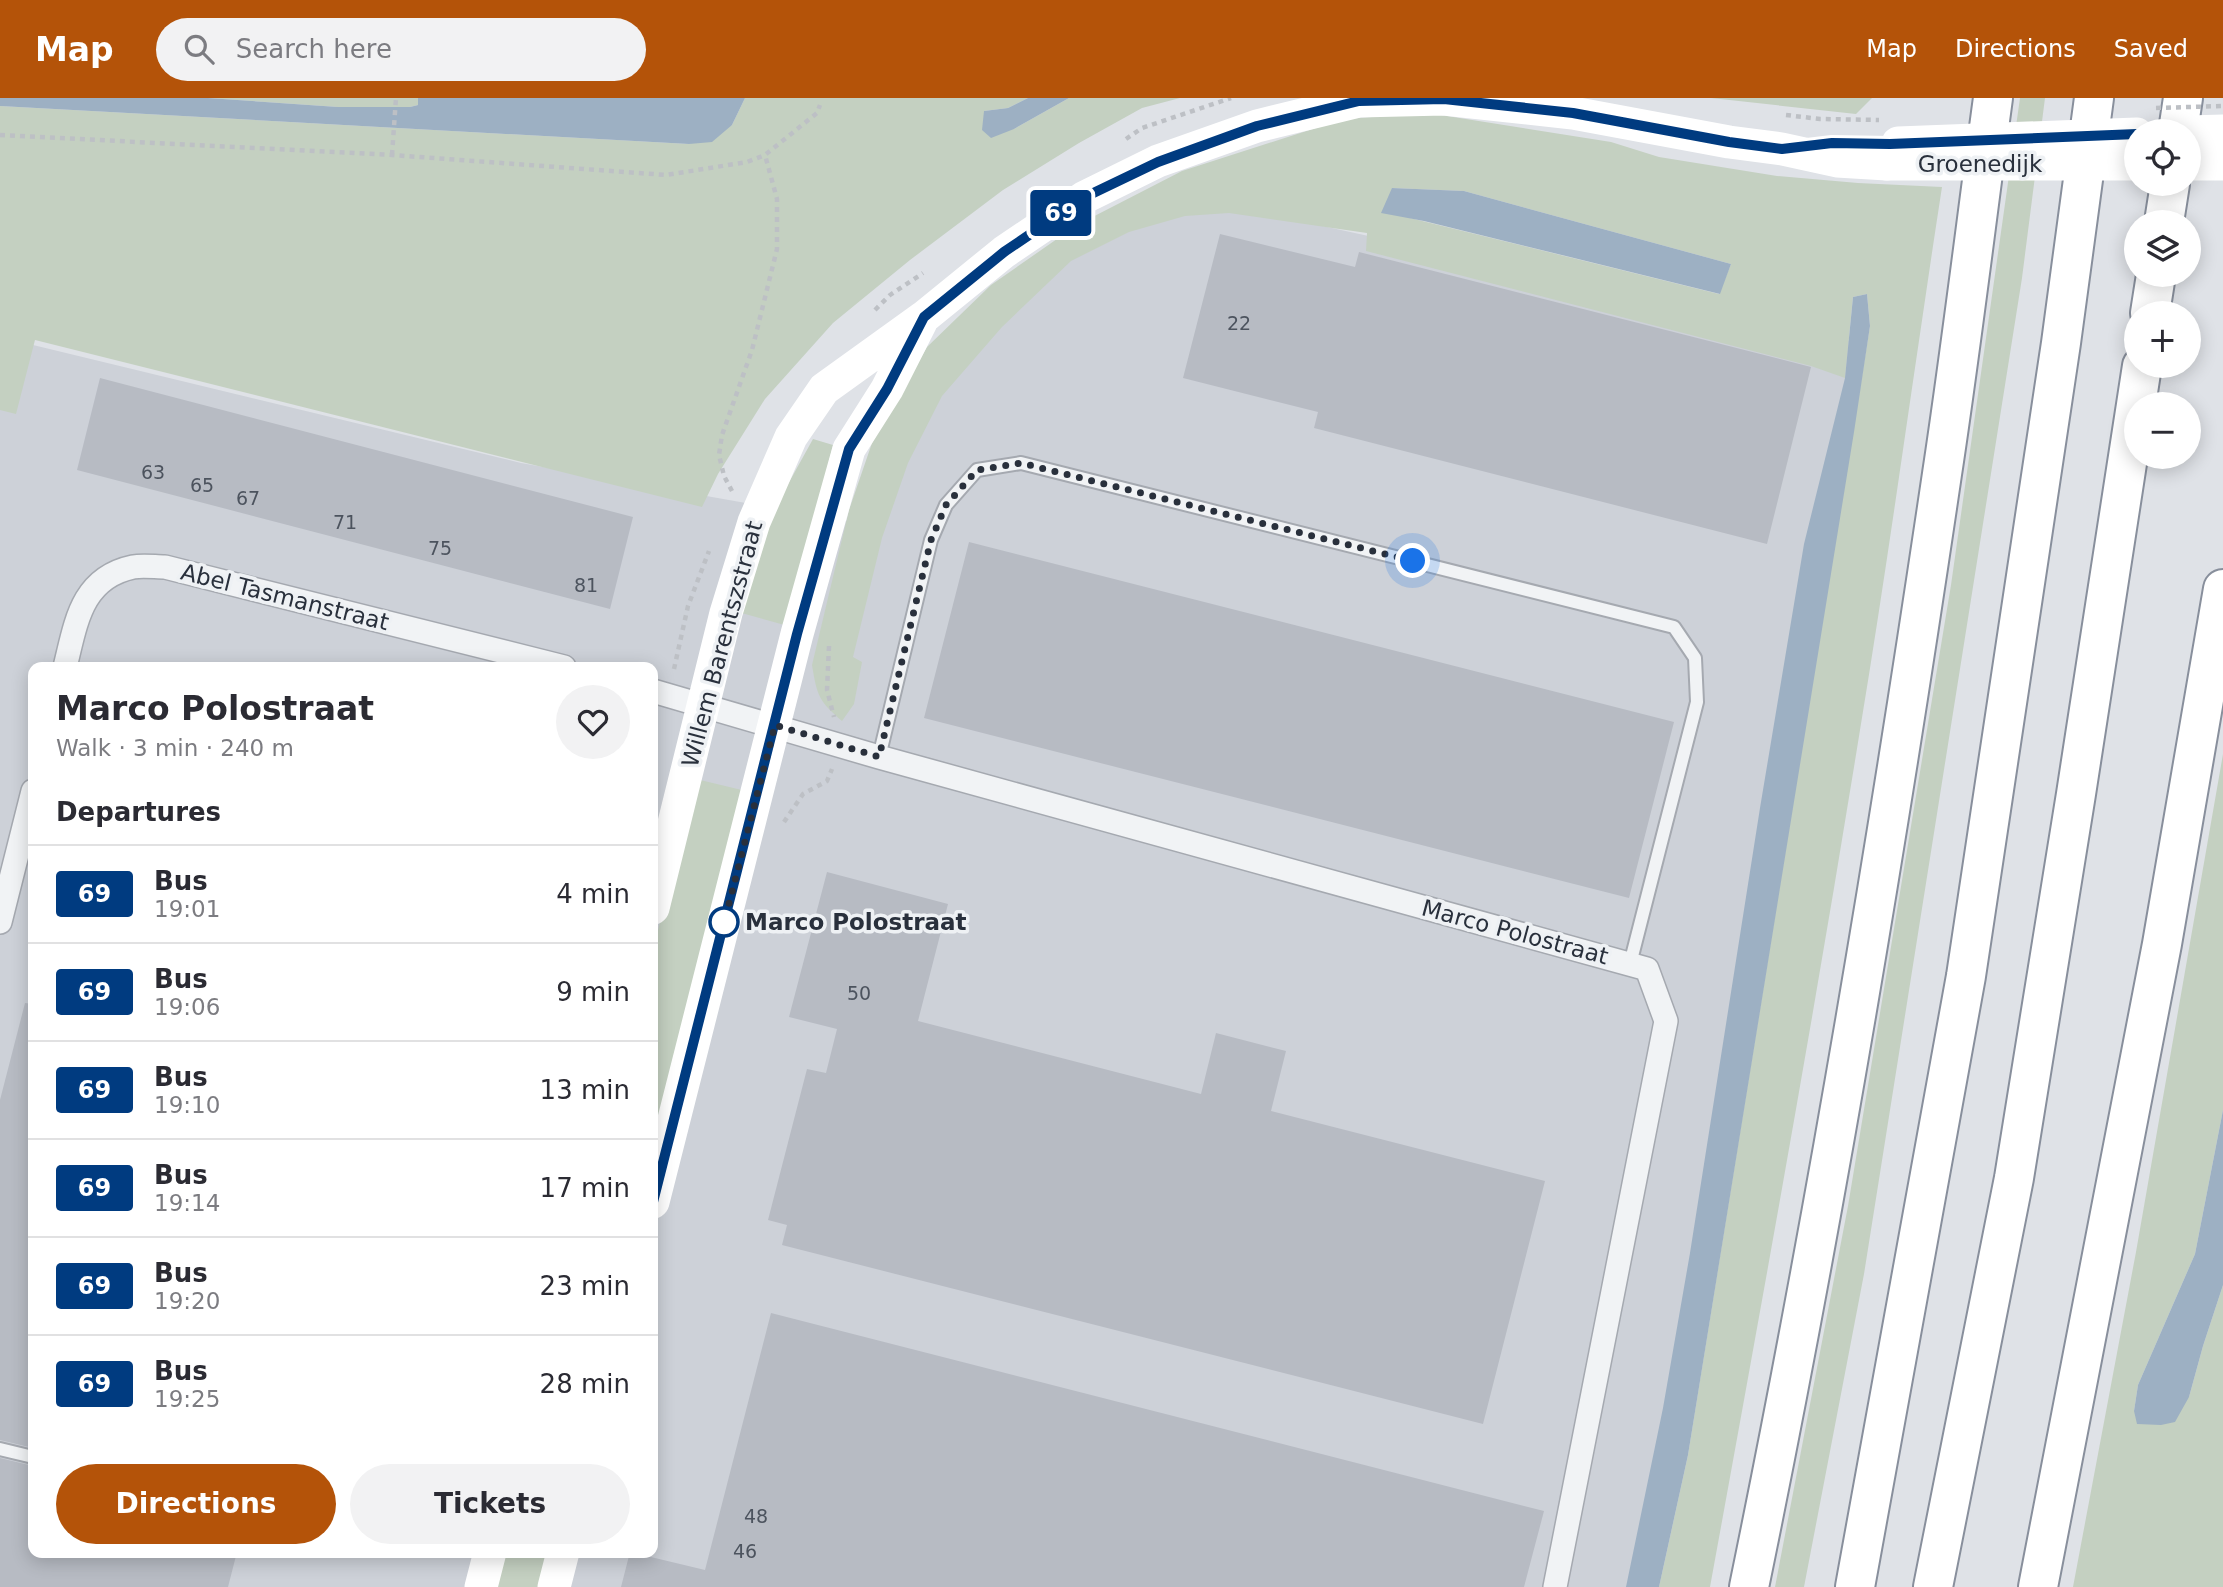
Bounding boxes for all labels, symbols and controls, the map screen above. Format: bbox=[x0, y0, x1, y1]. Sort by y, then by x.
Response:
search box bbox=[156, 18, 646, 81]
text: Map bbox=[35, 30, 114, 69]
icon: search bbox=[180, 30, 218, 68]
text: Search here bbox=[236, 34, 392, 64]
text: Map bbox=[1866, 35, 1917, 63]
text: Directions bbox=[1955, 35, 2076, 63]
text: Saved bbox=[2114, 35, 2188, 63]
map controls bbox=[2124, 119, 2201, 469]
button: locate bbox=[2124, 119, 2201, 196]
street label: Groenedijk bbox=[1918, 151, 2043, 177]
line badge: 69 bbox=[1030, 190, 1092, 236]
text: 69 bbox=[1044, 199, 1078, 227]
button: layers bbox=[2124, 210, 2201, 287]
button: + bbox=[2124, 301, 2201, 378]
house number: 22 bbox=[1227, 312, 1251, 334]
button: − bbox=[2124, 392, 2201, 469]
house number: 63 bbox=[141, 461, 165, 483]
house number: 65 bbox=[190, 474, 214, 496]
house number: 67 bbox=[236, 487, 260, 509]
house number: 71 bbox=[333, 511, 357, 533]
street label: Willem Barentszstraat bbox=[677, 518, 767, 770]
house number: 75 bbox=[428, 537, 452, 559]
your location bbox=[1395, 543, 1430, 578]
street label: Abel Tasmanstraat bbox=[178, 559, 392, 635]
house number: 81 bbox=[574, 574, 598, 596]
button: heart bbox=[556, 685, 630, 759]
text: Marco Polostraat bbox=[56, 689, 374, 728]
text: Walk · 3 min · 240 m bbox=[56, 735, 294, 761]
text: Departures bbox=[56, 797, 221, 827]
text: Bus bbox=[154, 866, 208, 896]
text: 4 min bbox=[556, 879, 630, 909]
text: 69 bbox=[78, 880, 111, 908]
street label: Marco Polostraat bbox=[1419, 895, 1611, 969]
text: 19:01 bbox=[154, 896, 220, 922]
marker: Marco Polostraat bbox=[709, 907, 739, 937]
place label: Marco Polostraat bbox=[745, 909, 967, 935]
text: Bus bbox=[154, 964, 208, 994]
text: 9 min bbox=[556, 977, 630, 1007]
text: 69 bbox=[78, 978, 111, 1006]
house number: 50 bbox=[847, 982, 871, 1004]
text: 19:06 bbox=[154, 994, 220, 1020]
text: Bus bbox=[154, 1062, 208, 1092]
text: 13 min bbox=[540, 1075, 630, 1105]
text: 69 bbox=[78, 1076, 111, 1104]
text: 19:10 bbox=[154, 1092, 220, 1118]
text: Bus bbox=[154, 1160, 208, 1190]
text: 17 min bbox=[540, 1173, 630, 1203]
text: 69 bbox=[78, 1174, 111, 1202]
text: 19:14 bbox=[154, 1190, 220, 1216]
text: Bus bbox=[154, 1258, 208, 1288]
text: 23 min bbox=[540, 1271, 630, 1301]
text: 69 bbox=[78, 1272, 111, 1300]
text: 19:20 bbox=[154, 1288, 220, 1314]
text: Bus bbox=[154, 1356, 208, 1386]
text: 28 min bbox=[540, 1369, 630, 1399]
text: 69 bbox=[78, 1370, 111, 1398]
text: 19:25 bbox=[154, 1386, 220, 1412]
button: Directions bbox=[56, 1464, 336, 1544]
button: Tickets bbox=[350, 1464, 630, 1544]
house number: 48 bbox=[744, 1505, 768, 1527]
house number: 46 bbox=[733, 1540, 757, 1562]

